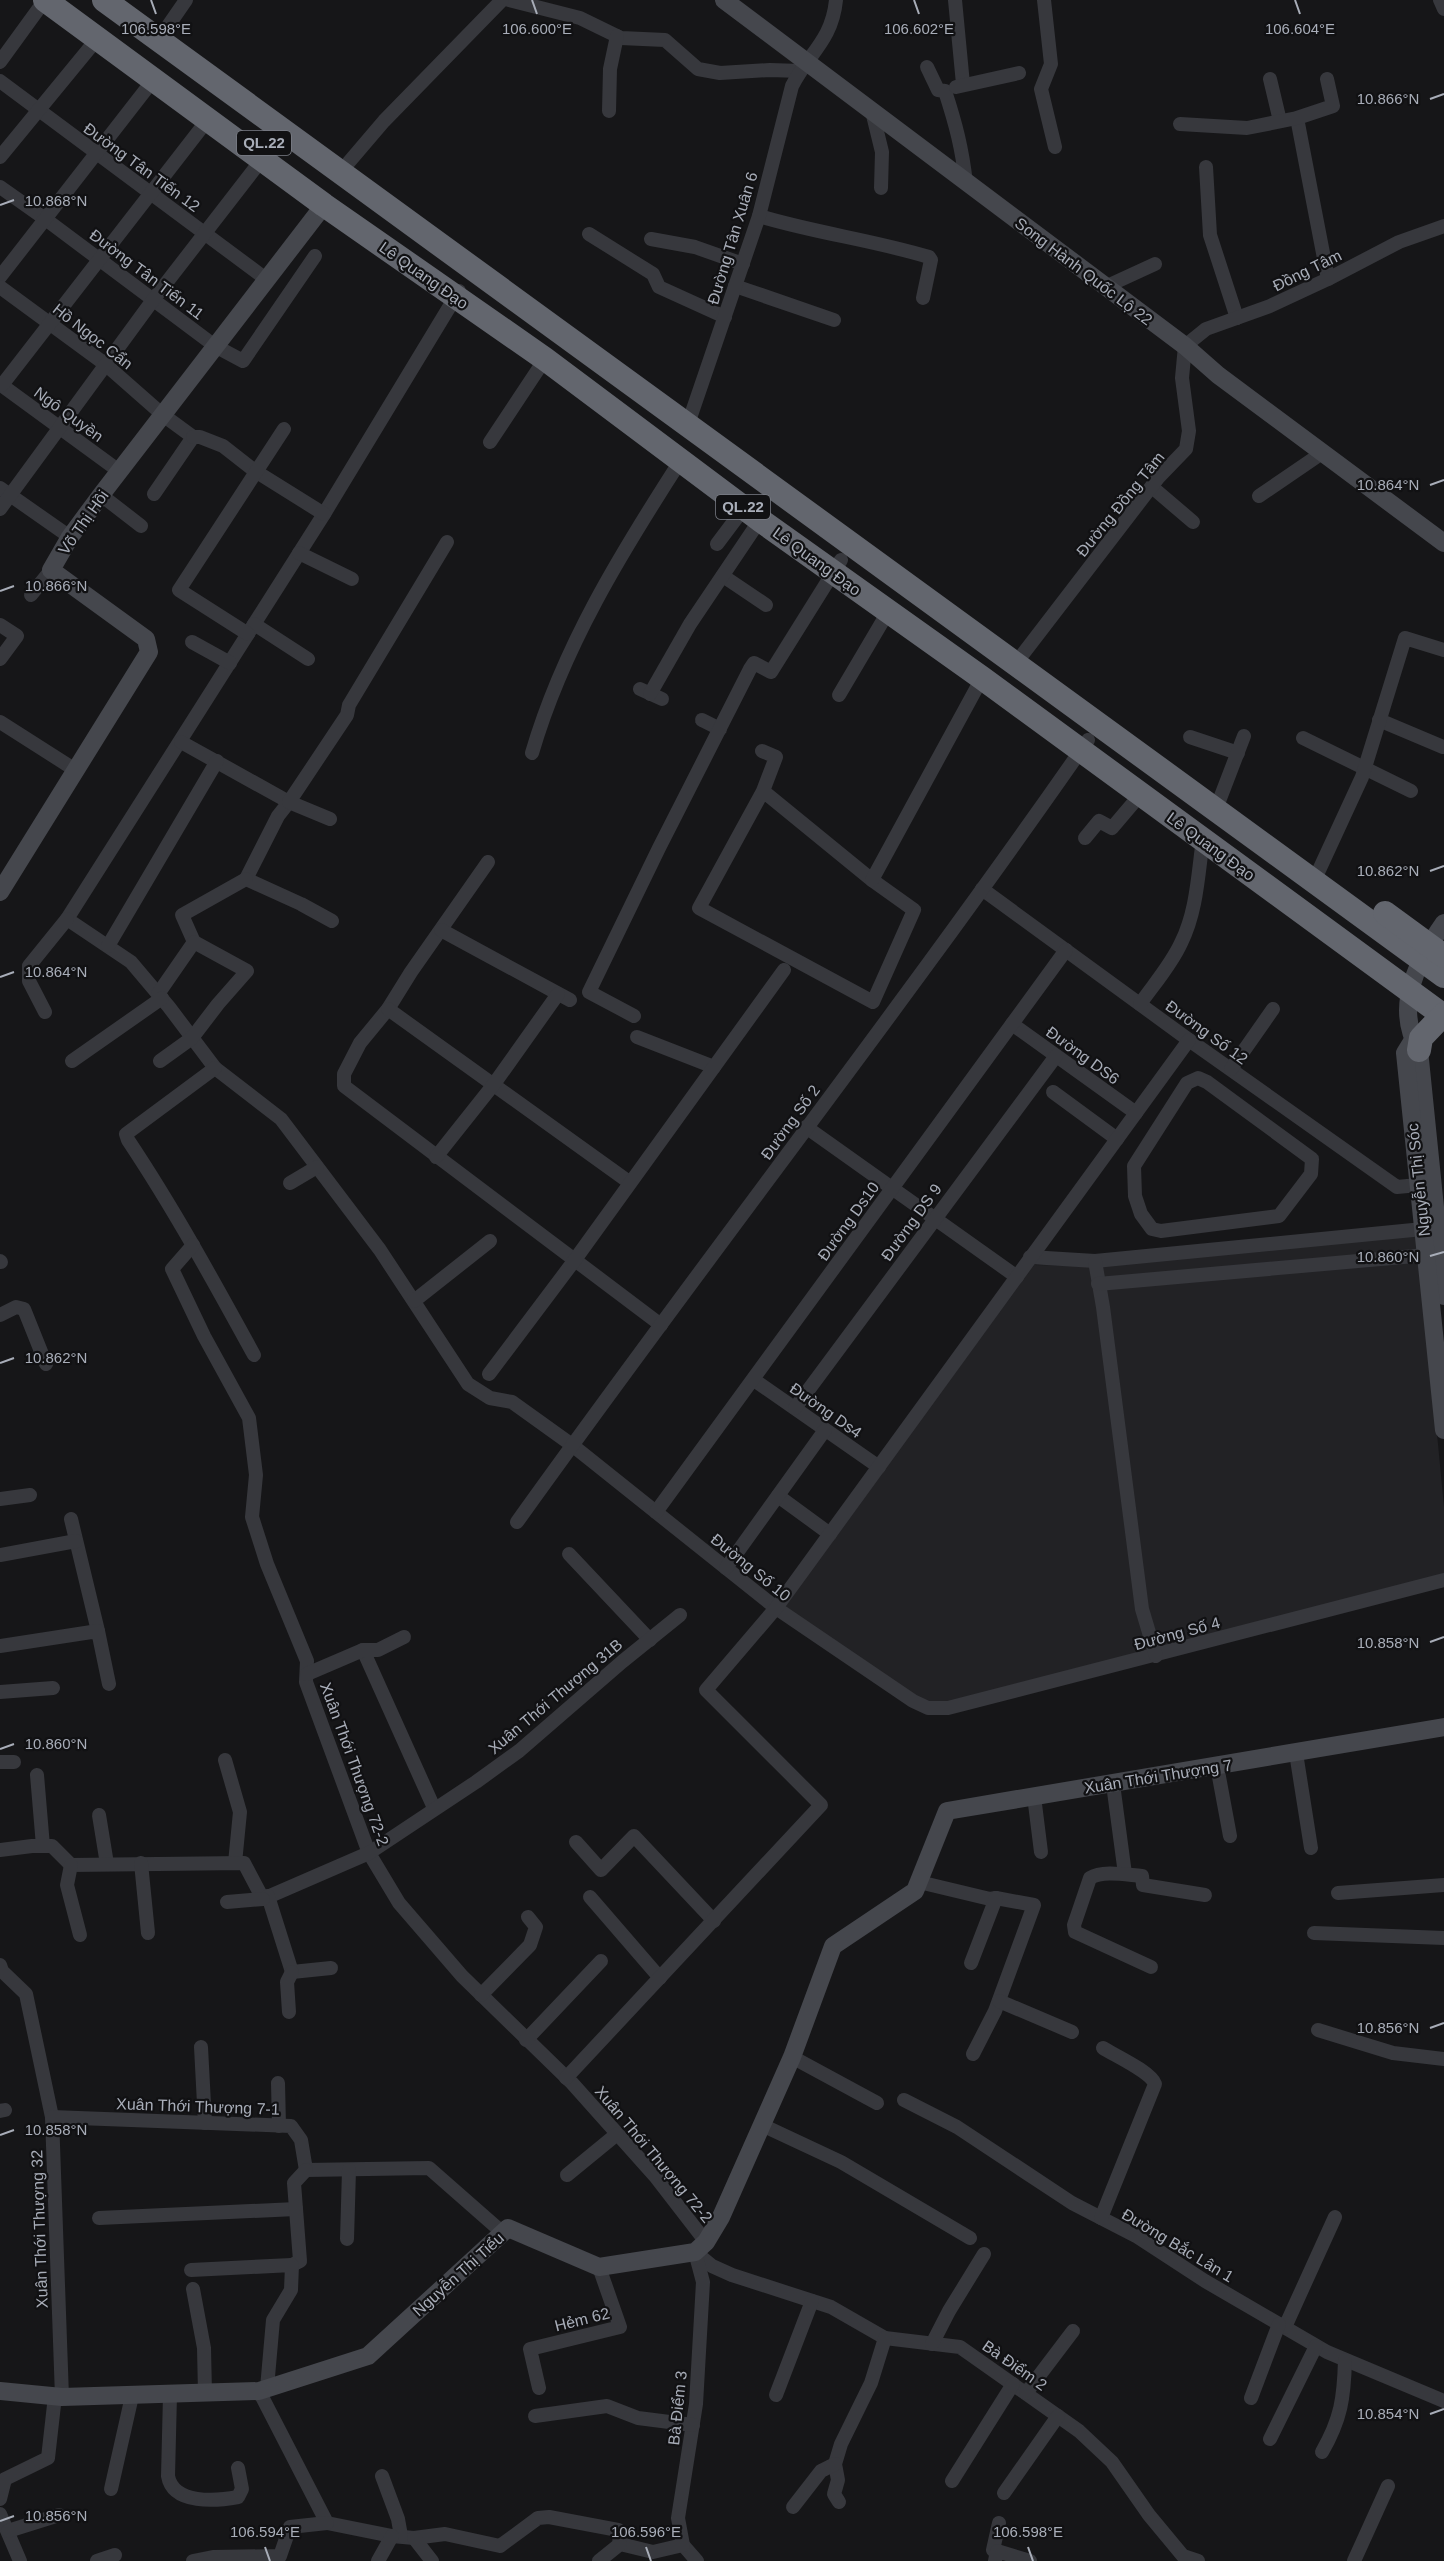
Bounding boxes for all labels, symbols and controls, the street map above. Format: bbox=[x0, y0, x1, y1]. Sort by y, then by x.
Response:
text: 106.598°E bbox=[121, 20, 191, 37]
text: 106.600°E bbox=[502, 20, 572, 37]
text: 106.602°E bbox=[884, 20, 954, 37]
text: 106.604°E bbox=[1265, 20, 1335, 37]
text: 10.866°N bbox=[1357, 90, 1419, 107]
street label: Đường Tân Tiến 12 bbox=[80, 120, 203, 215]
road number: QL.22 bbox=[237, 131, 291, 155]
street label: Đường Tân Xuân 6 bbox=[704, 170, 761, 306]
text: 10.868°N bbox=[25, 192, 87, 209]
street label: Song Hành Quốc Lộ 22 bbox=[1012, 214, 1156, 329]
street label: Đường Tân Tiến 11 bbox=[86, 226, 207, 323]
street label: Lê Quang Đạo bbox=[376, 239, 471, 312]
street label: Đồng Tâm bbox=[1270, 247, 1344, 294]
street label: Hồ Ngọc Cẩn bbox=[50, 300, 136, 373]
street label: Ngô Quyền bbox=[31, 384, 106, 445]
street label: Đường Đồng Tâm bbox=[1073, 449, 1168, 560]
text: 10.864°N bbox=[1357, 476, 1419, 493]
street label: Võ Thị Hồi bbox=[55, 487, 112, 558]
road number: QL.22 bbox=[716, 495, 770, 519]
street label: Lê Quang Đạo bbox=[770, 524, 864, 599]
text: 10.866°N bbox=[25, 577, 87, 594]
street label: Lê Quang Đạo bbox=[1164, 809, 1258, 884]
text: 10.862°N bbox=[1357, 862, 1419, 879]
text: 10.864°N bbox=[25, 963, 87, 980]
street label: Đường Số 12 bbox=[1163, 997, 1251, 1068]
street label: Đường DS6 bbox=[1043, 1023, 1123, 1088]
street label: Đường Số 2 bbox=[758, 1082, 823, 1163]
street label: Nguyễn Thị Sóc bbox=[1403, 1123, 1433, 1237]
street label: Đường Ds10 bbox=[814, 1179, 882, 1264]
street label: Đường DS 9 bbox=[878, 1181, 945, 1264]
text: 10.860°N bbox=[1357, 1248, 1419, 1265]
text: 10.862°N bbox=[25, 1349, 87, 1366]
street label: Đường Ds4 bbox=[787, 1380, 865, 1441]
street label: Đường Số 10 bbox=[708, 1530, 794, 1605]
street label: Đường Số 4 bbox=[1132, 1614, 1222, 1653]
text: 10.858°N bbox=[1357, 1634, 1419, 1651]
street label: Xuân Thới Thượng 31B bbox=[485, 1636, 626, 1757]
street label: Xuân Thới Thượng 72-2 bbox=[317, 1680, 392, 1848]
text: 10.860°N bbox=[25, 1735, 87, 1752]
street label: Xuân Thới Thượng 7 bbox=[1083, 1756, 1233, 1797]
text: 10.856°N bbox=[1357, 2019, 1419, 2036]
street label: Xuân Thới Thượng 72-2 bbox=[592, 2083, 716, 2226]
street label: Xuân Thới Thượng 7-1 bbox=[116, 2095, 280, 2118]
text: 10.858°N bbox=[25, 2121, 87, 2138]
street label: Xuân Thới Thượng 32 bbox=[28, 2149, 51, 2308]
street label: Đường Bắc Lân 1 bbox=[1119, 2205, 1237, 2285]
street label: Nguyễn Thị Tiểu bbox=[409, 2228, 507, 2320]
street label: Hẻm 62 bbox=[553, 2304, 611, 2335]
street label: Bà Điểm 2 bbox=[979, 2337, 1050, 2394]
street label: Bà Điểm 3 bbox=[665, 2370, 690, 2446]
text: 10.854°N bbox=[1357, 2405, 1419, 2422]
text: 10.856°N bbox=[25, 2507, 87, 2524]
text: 106.594°E bbox=[230, 2523, 300, 2540]
text: 106.596°E bbox=[611, 2523, 681, 2540]
text: 106.598°E bbox=[993, 2523, 1063, 2540]

